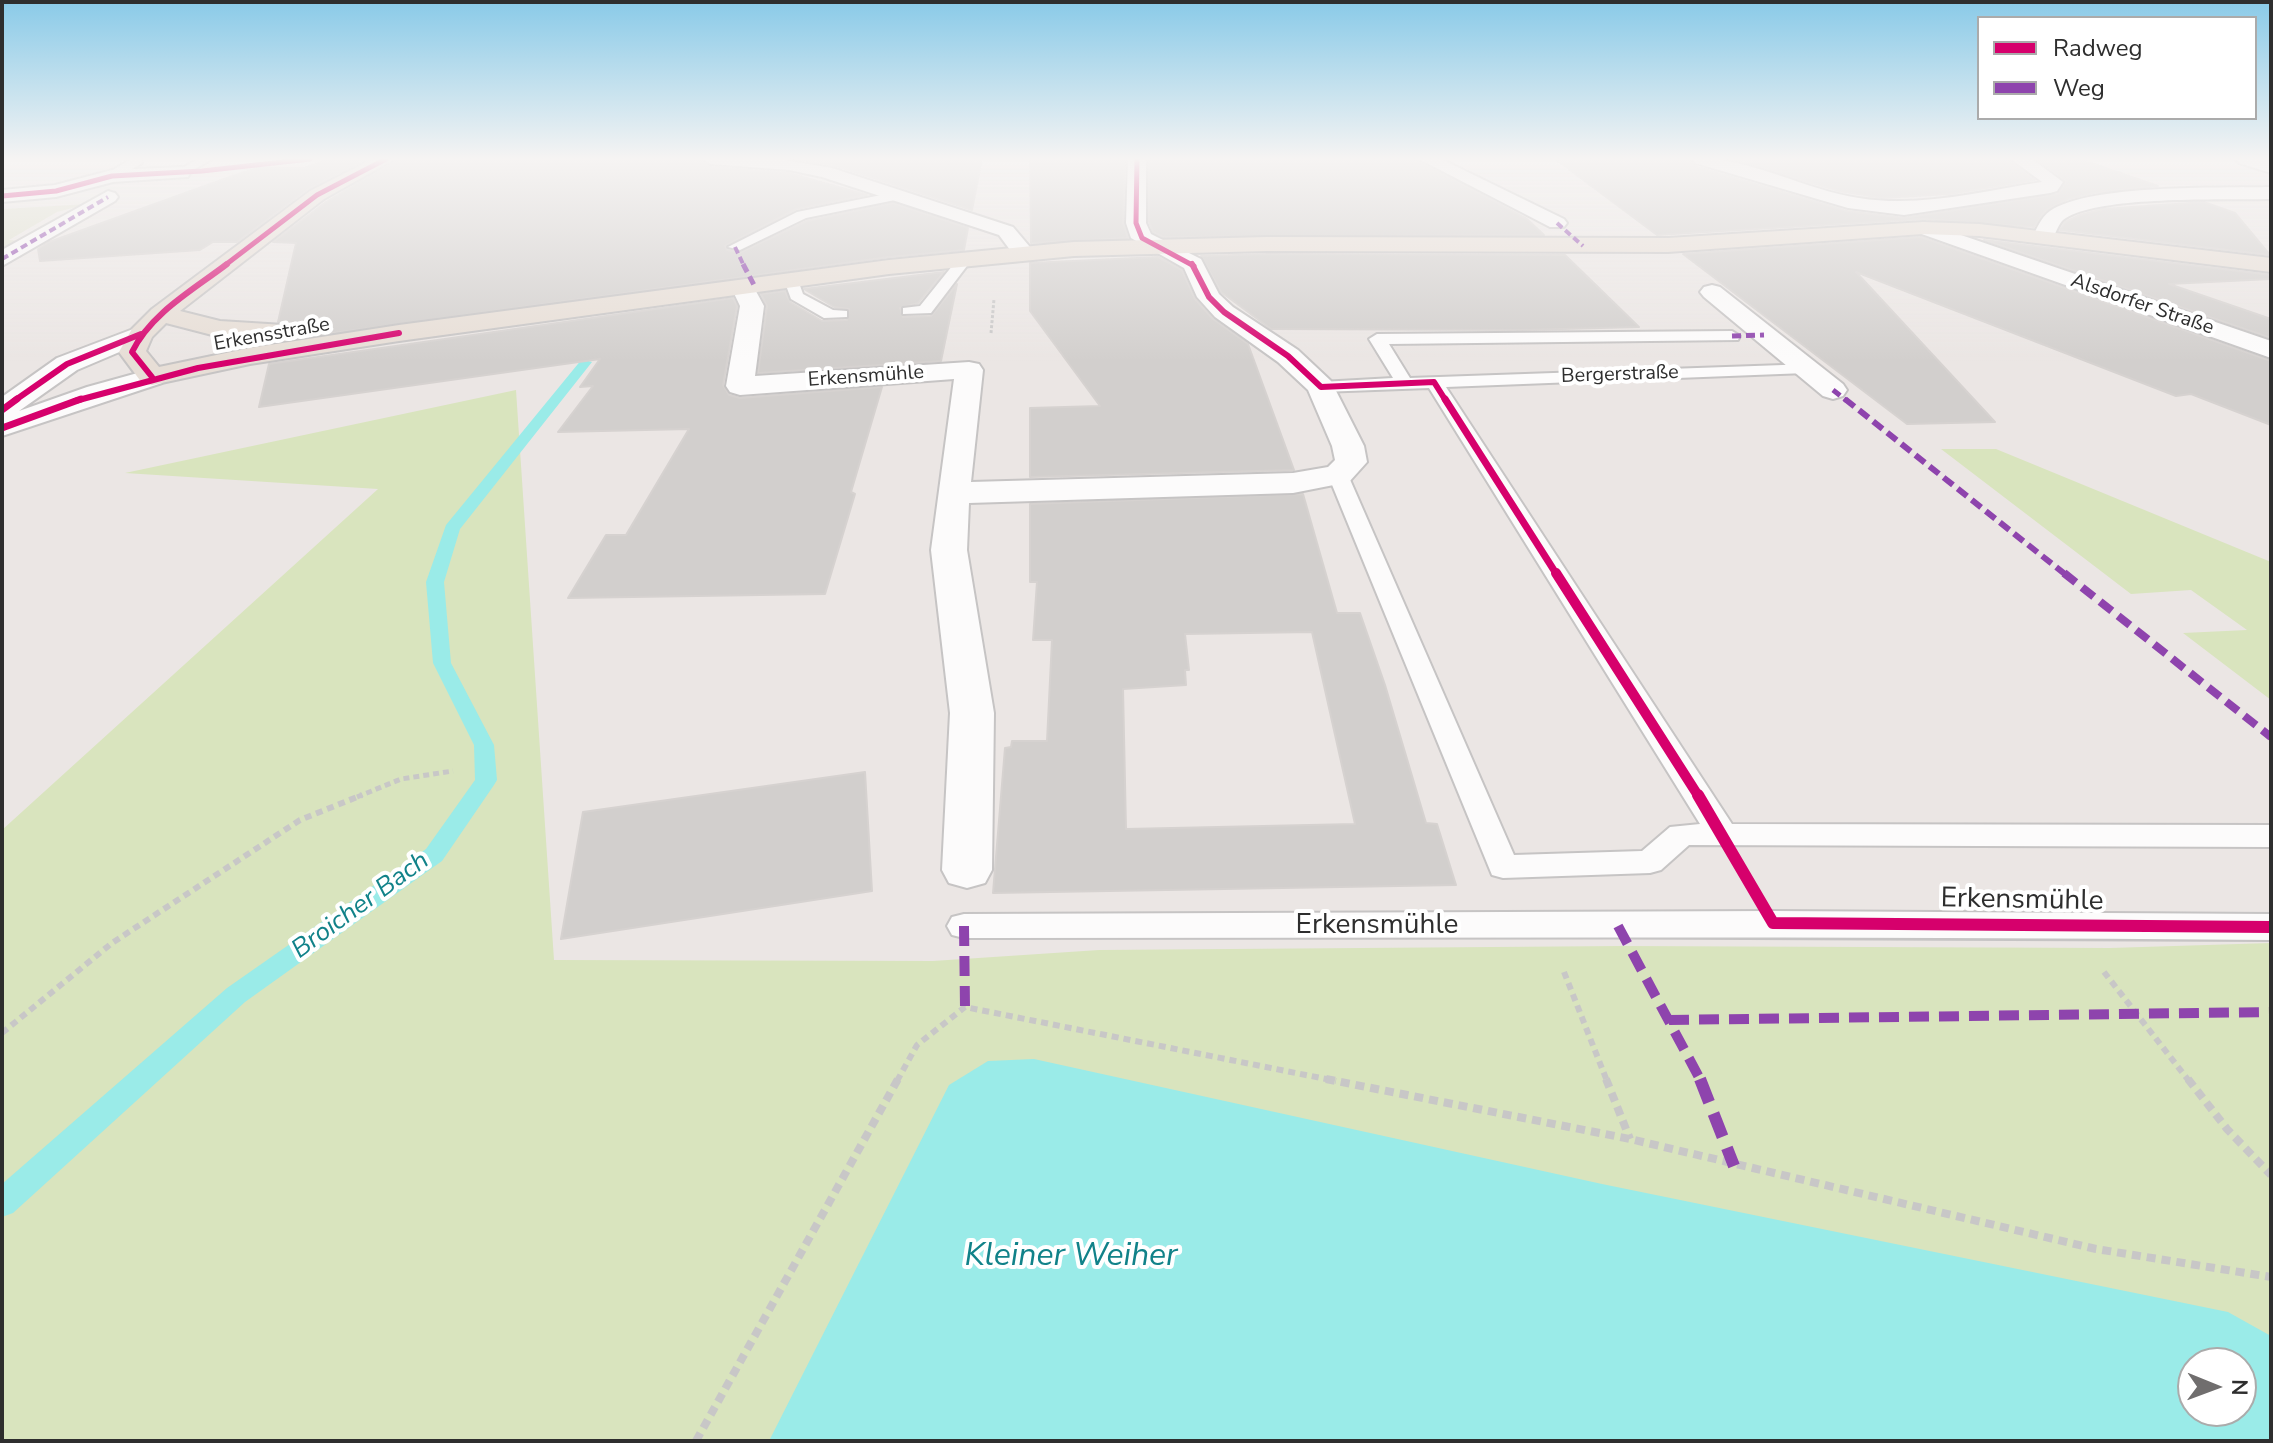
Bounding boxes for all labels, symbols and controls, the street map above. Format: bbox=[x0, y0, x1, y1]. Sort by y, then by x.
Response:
legend bbox=[1977, 16, 2257, 120]
text: Radweg bbox=[2053, 32, 2143, 64]
text: Weg bbox=[2053, 72, 2105, 104]
street label: Alsdorfer Straße bbox=[2067, 269, 2217, 341]
street label: Erkensstraße bbox=[212, 313, 332, 357]
street label: Erkensmühle bbox=[807, 361, 925, 393]
street label: Bergerstraße bbox=[1561, 361, 1679, 389]
water label: Broicher Bach bbox=[286, 846, 436, 966]
street label: Erkensmühle bbox=[1940, 883, 2104, 919]
street label: Erkensmühle bbox=[1296, 909, 1458, 943]
water label: Kleiner Weiher bbox=[964, 1238, 1178, 1276]
north arrow bbox=[2177, 1347, 2257, 1427]
text: N bbox=[2224, 1379, 2254, 1396]

